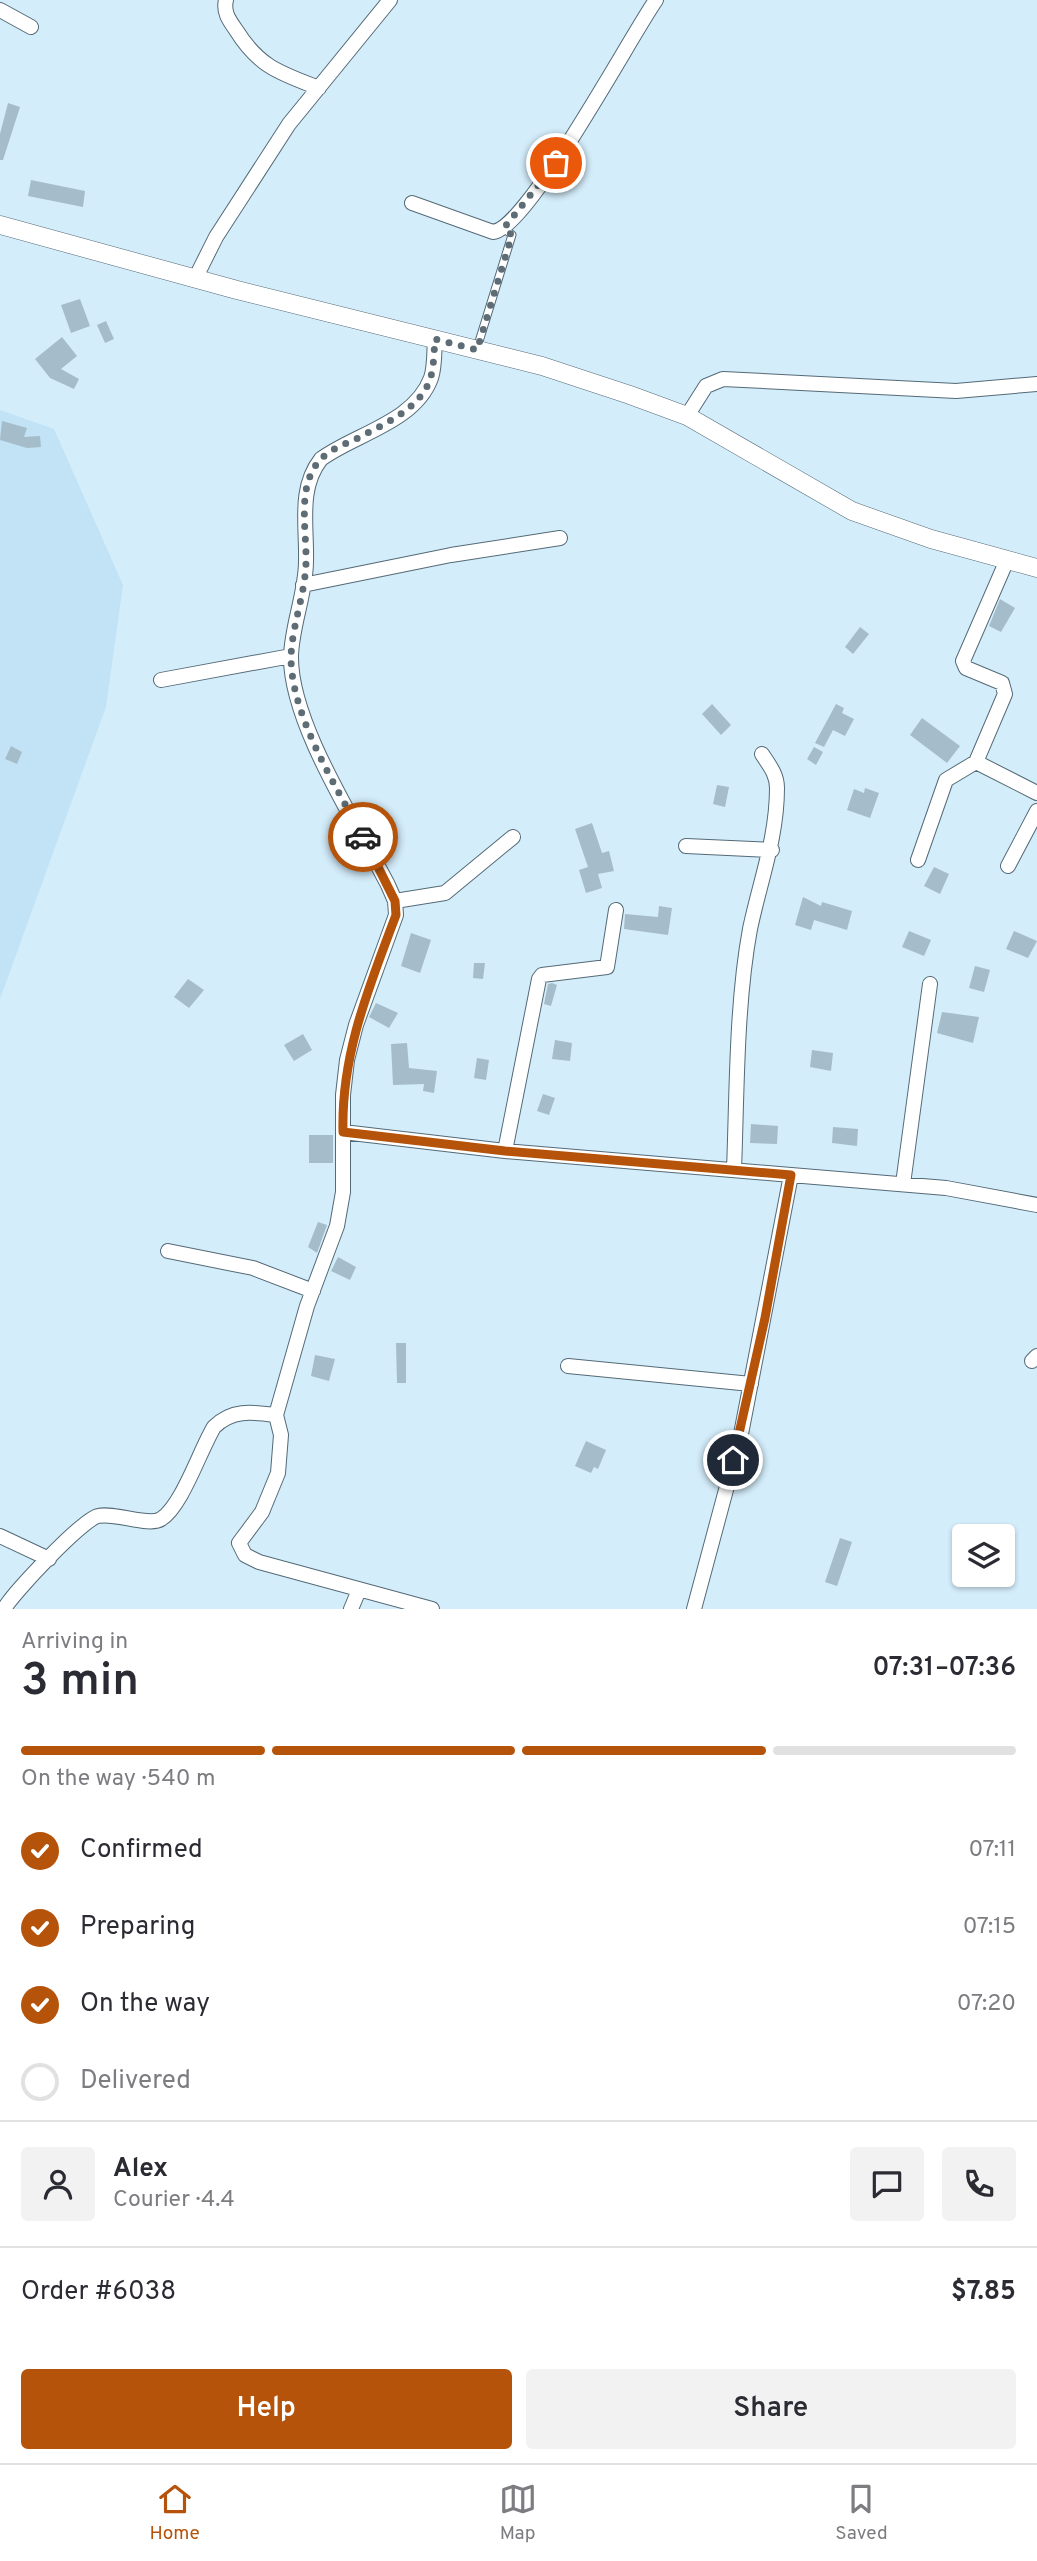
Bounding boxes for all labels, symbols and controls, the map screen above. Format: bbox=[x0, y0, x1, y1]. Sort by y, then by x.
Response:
pin bbox=[526, 133, 586, 193]
icon: bag bbox=[537, 144, 575, 182]
courier bbox=[328, 802, 398, 872]
icon: car bbox=[344, 818, 382, 856]
pin bbox=[703, 1430, 763, 1490]
icon: home bbox=[714, 1441, 752, 1479]
map controls bbox=[952, 1524, 1015, 1587]
button: layers bbox=[952, 1524, 1015, 1587]
text: Arriving in bbox=[21, 1628, 128, 1657]
text: 07:31–07:36 bbox=[872, 1652, 1016, 1685]
text: 3 min bbox=[21, 1653, 139, 1712]
text: On the way · 540 m bbox=[21, 1765, 215, 1794]
icon: check bbox=[21, 1832, 59, 1870]
text: Confirmed bbox=[80, 1834, 203, 1867]
text: 07:11 bbox=[969, 1836, 1016, 1865]
icon: check bbox=[21, 1909, 59, 1947]
text: Preparing bbox=[80, 1911, 195, 1944]
text: 07:15 bbox=[963, 1913, 1016, 1942]
icon: check bbox=[21, 1986, 59, 2024]
text: On the way bbox=[80, 1988, 210, 2021]
text: 07:20 bbox=[957, 1990, 1016, 2019]
text: Delivered bbox=[80, 2065, 191, 2098]
button: person bbox=[21, 2147, 95, 2221]
button: chat bbox=[850, 2147, 924, 2221]
button: phone bbox=[942, 2147, 1016, 2221]
text: Alex bbox=[113, 2153, 168, 2186]
text: Courier · 4.4 bbox=[113, 2186, 235, 2215]
text: Order #6038 bbox=[21, 2276, 176, 2309]
text: $7.85 bbox=[951, 2276, 1016, 2309]
button: Help bbox=[21, 2369, 512, 2449]
button: Share bbox=[526, 2369, 1016, 2449]
tab: Home bbox=[149, 2480, 200, 2546]
tab: Map bbox=[499, 2480, 537, 2546]
tab: Saved bbox=[835, 2480, 888, 2546]

